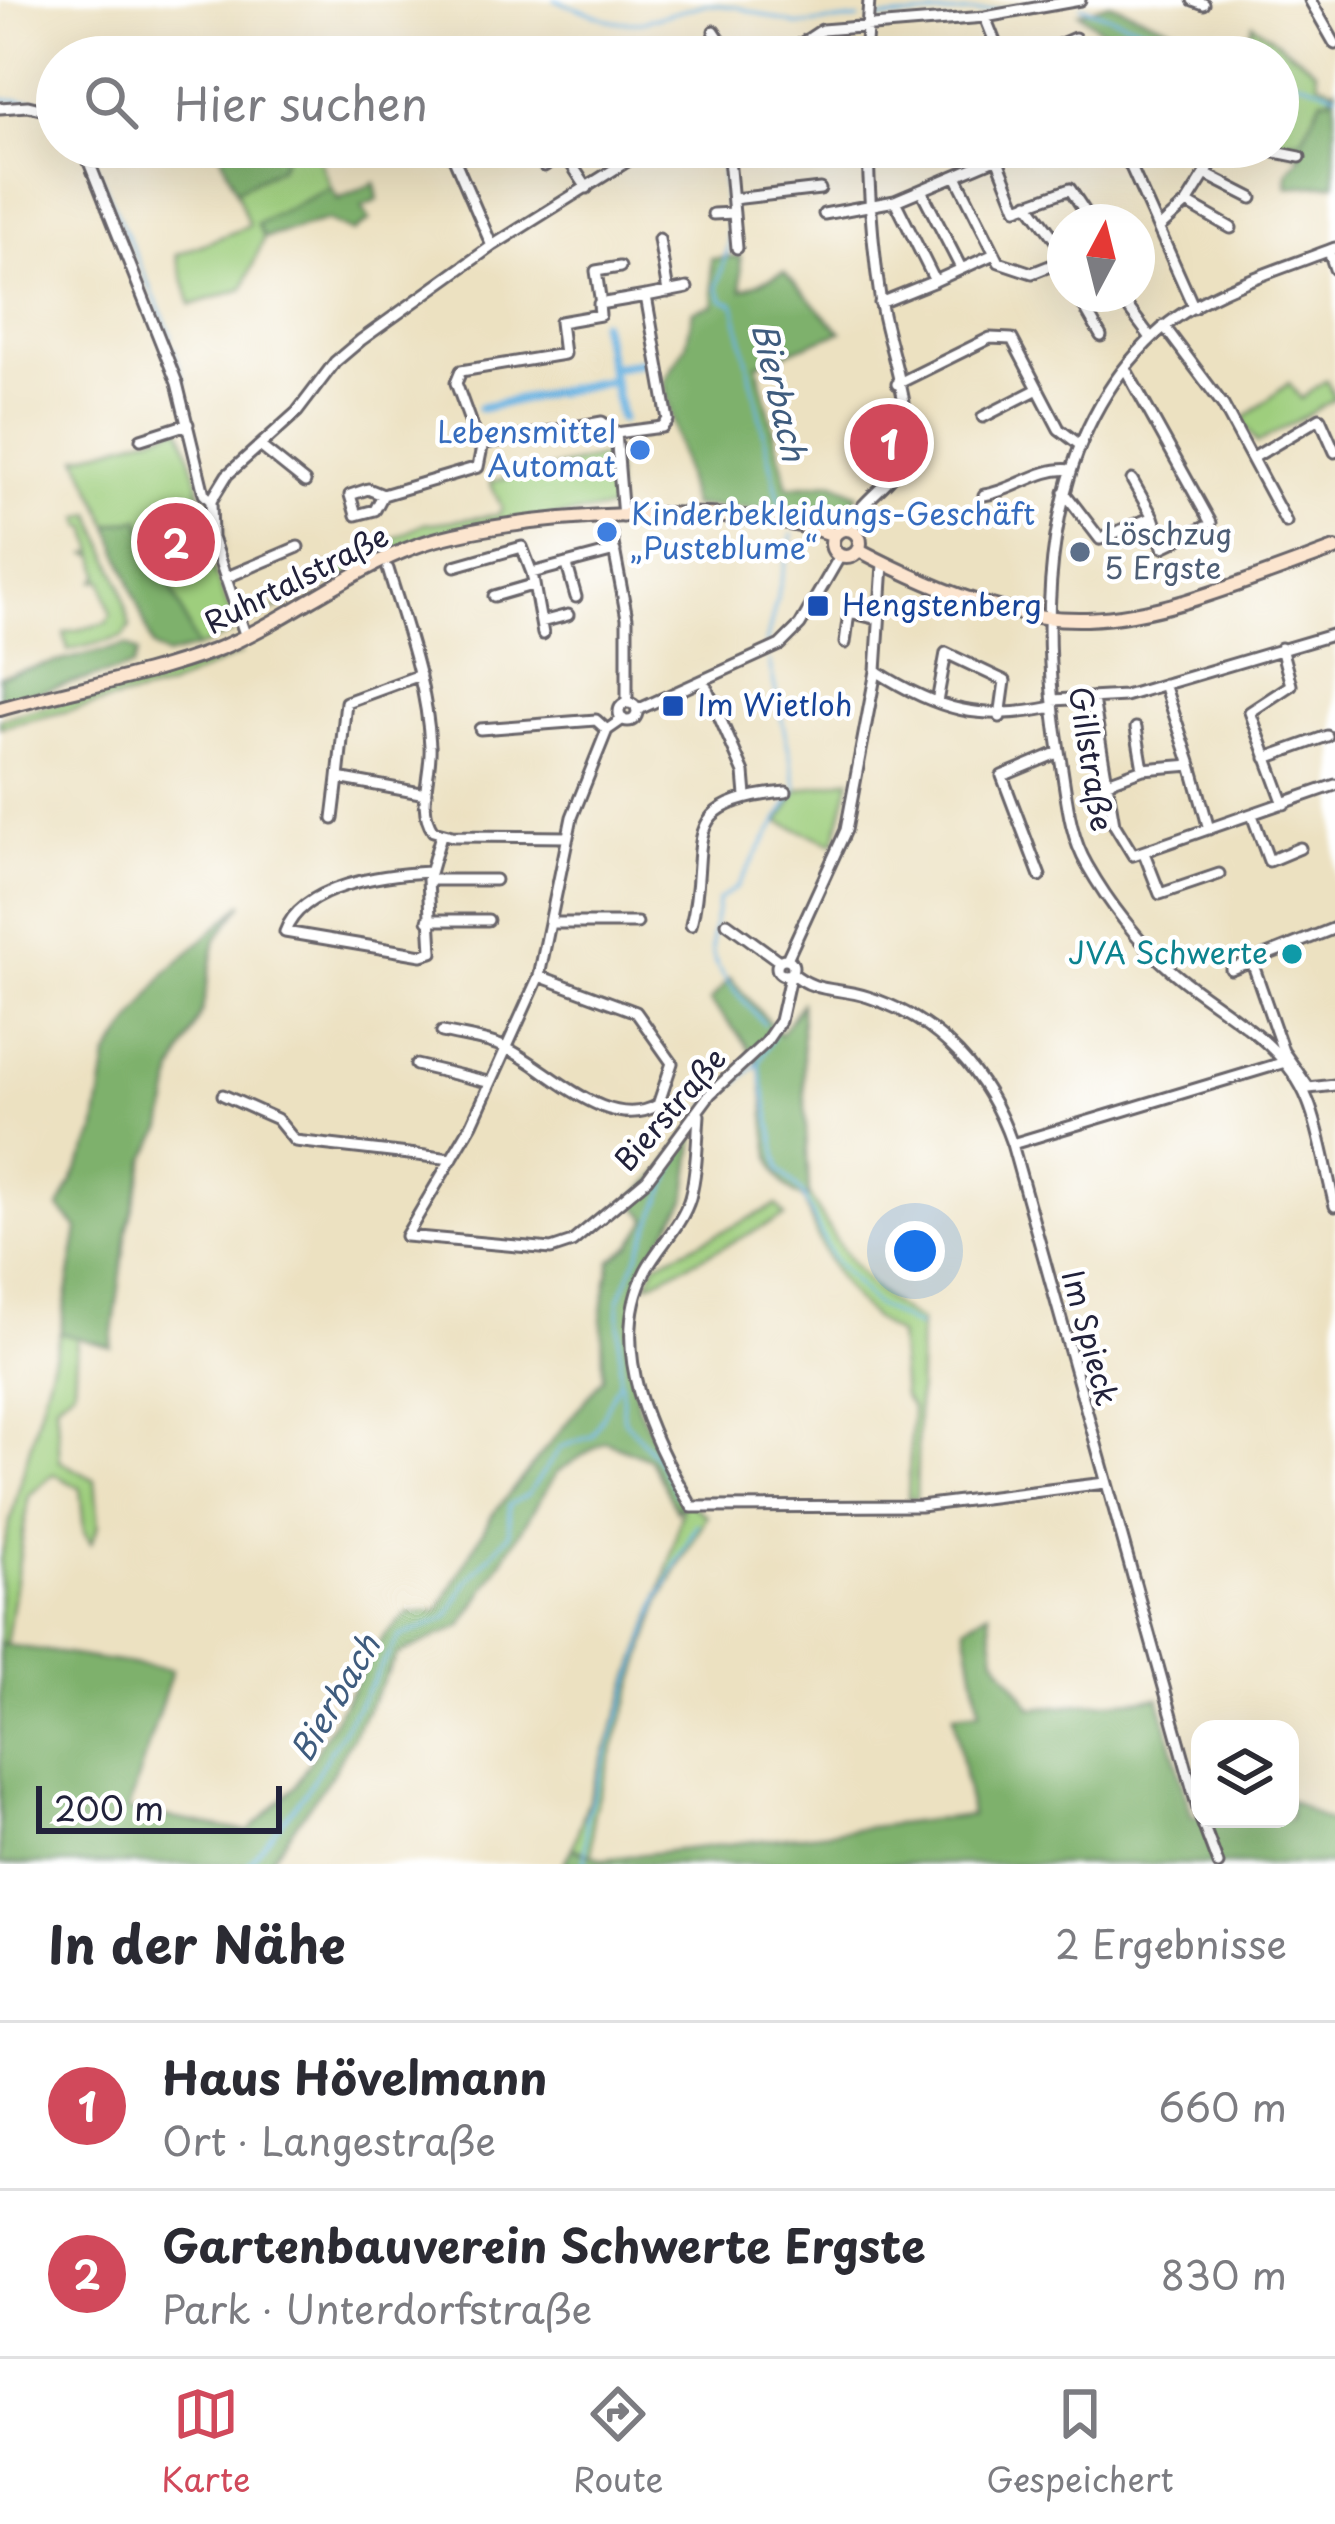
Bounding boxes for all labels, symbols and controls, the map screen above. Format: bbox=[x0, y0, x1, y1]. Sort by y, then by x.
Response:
search box bbox=[36, 36, 1299, 168]
text: Hier suchen bbox=[174, 68, 428, 136]
icon: search bbox=[78, 69, 144, 135]
north arrow bbox=[1047, 204, 1155, 312]
water label: Bierbach bbox=[741, 318, 821, 466]
pin: 1 bbox=[850, 398, 928, 488]
place label: Lebensmittel Automat bbox=[437, 408, 616, 487]
marker: Lebensmittel Automat bbox=[627, 437, 653, 463]
place label: Kinderbekleidungs-Geschäft „Pusteblume“ bbox=[631, 490, 1035, 569]
pin: 2 bbox=[137, 497, 215, 587]
place label: Löschzug 5 Ergste bbox=[1104, 510, 1233, 589]
street label: Ruhrtalstraße bbox=[196, 512, 396, 644]
marker: Kinderbekleidungs-Geschäft „Pusteblume“ bbox=[594, 519, 620, 545]
marker: Löschzug 5 Ergste bbox=[1067, 539, 1093, 565]
place label: Hengstenberg bbox=[842, 581, 1042, 626]
marker: Hengstenberg bbox=[805, 593, 831, 619]
place label: Im Wietloh bbox=[697, 681, 853, 726]
street label: Gillstraße bbox=[1059, 683, 1126, 834]
marker: Im Wietloh bbox=[660, 693, 686, 719]
place label: JVA Schwerte bbox=[1068, 929, 1268, 974]
marker: JVA Schwerte bbox=[1279, 941, 1305, 967]
street label: Bierstraße bbox=[603, 1037, 736, 1180]
your location bbox=[885, 1221, 945, 1281]
street label: Im Spieck bbox=[1052, 1264, 1131, 1410]
water label: Bierbach bbox=[276, 1623, 391, 1770]
map controls bbox=[1191, 1720, 1299, 1828]
button: layers bbox=[1191, 1720, 1299, 1828]
scale bar bbox=[36, 1780, 282, 1833]
text: 200 m bbox=[54, 1782, 164, 1832]
text: In der Nähe bbox=[48, 1904, 345, 1981]
text: 2 Ergebnisse bbox=[1055, 1913, 1287, 1972]
text: Haus Hövelmann bbox=[162, 2042, 547, 2110]
text: 1 bbox=[78, 2076, 96, 2135]
text: 660 m bbox=[1158, 2076, 1287, 2135]
text: Ort · Langestraße bbox=[162, 2110, 496, 2169]
text: Gartenbauverein Schwerte Ergste bbox=[162, 2210, 926, 2278]
text: 2 bbox=[73, 2244, 101, 2303]
text: 830 m bbox=[1161, 2244, 1287, 2303]
text: Park · Unterdorfstraße bbox=[162, 2278, 592, 2337]
tab: Karte bbox=[161, 2381, 251, 2503]
tab: Route bbox=[573, 2381, 664, 2503]
tab: Gespeichert bbox=[986, 2381, 1174, 2503]

